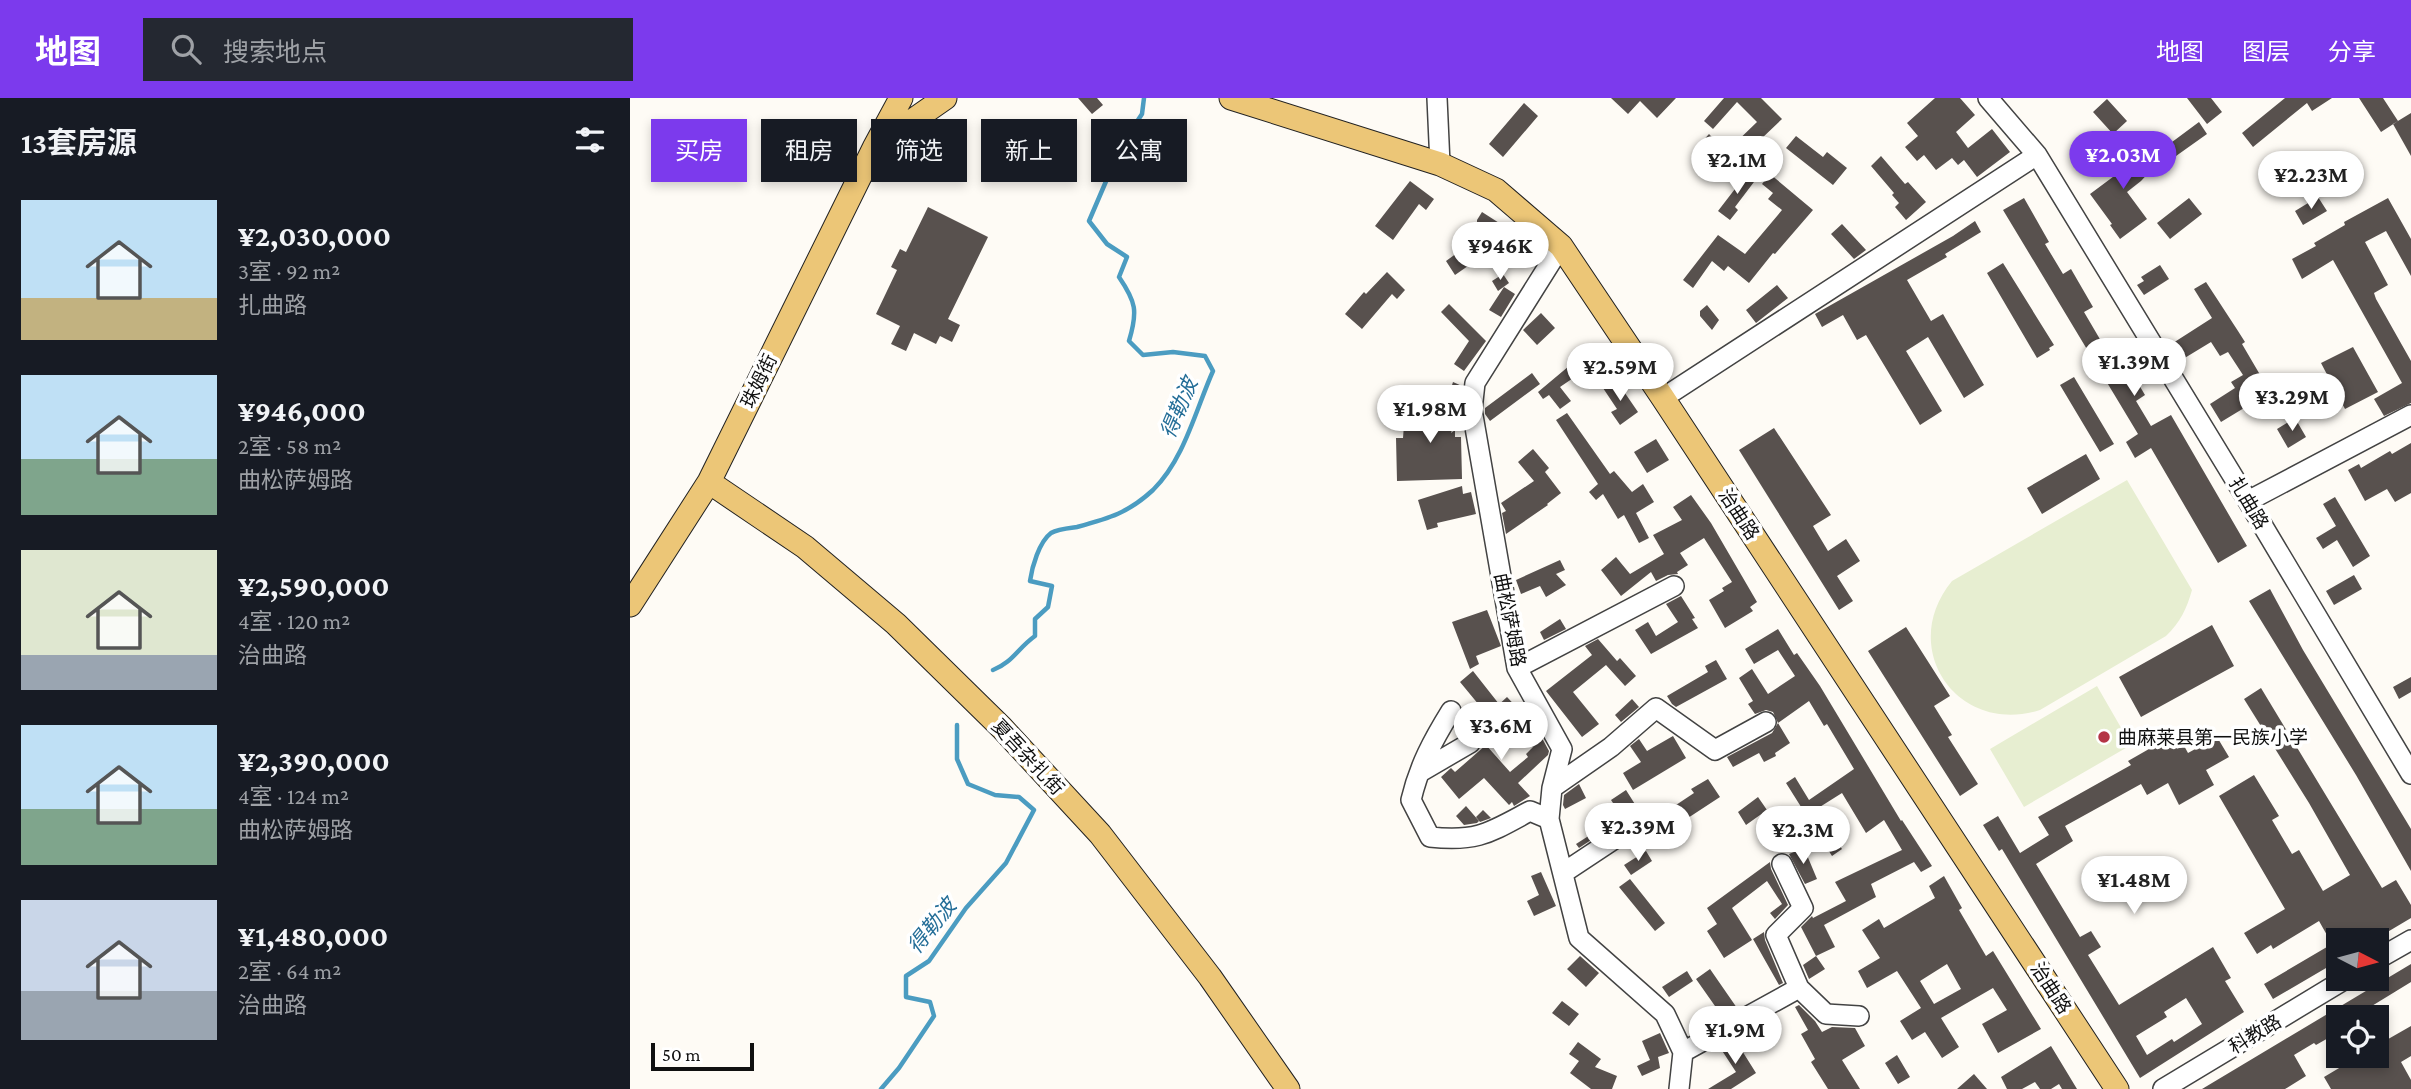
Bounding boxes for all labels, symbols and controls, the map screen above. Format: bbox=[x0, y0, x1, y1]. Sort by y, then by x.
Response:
search box bbox=[143, 18, 633, 81]
icon: search bbox=[167, 30, 205, 68]
text: 地图 bbox=[35, 33, 101, 70]
text: 搜索地点 bbox=[223, 38, 327, 67]
text: 地图 bbox=[2156, 38, 2204, 65]
text: 图层 bbox=[2242, 38, 2290, 65]
text: 分享 bbox=[2328, 38, 2376, 65]
chip: 买房 bbox=[651, 119, 747, 182]
chip: 租房 bbox=[761, 119, 857, 182]
chip: 筛选 bbox=[871, 119, 967, 182]
chip: 新上 bbox=[981, 119, 1077, 182]
chip: 公寓 bbox=[1091, 119, 1187, 182]
icon: filters bbox=[571, 121, 609, 159]
text: 13套房源 bbox=[21, 126, 137, 159]
pin: ¥2.03M bbox=[2066, 132, 2180, 191]
pin: ¥2.1M bbox=[1688, 136, 1786, 196]
text: ¥2.03M bbox=[2085, 141, 2161, 167]
text: ¥2.1M bbox=[1707, 146, 1767, 172]
pin: ¥2.23M bbox=[2254, 152, 2368, 211]
text: ¥2.23M bbox=[2274, 161, 2348, 187]
text: ¥2,030,000 bbox=[238, 219, 391, 252]
pin: ¥946K bbox=[1451, 222, 1549, 282]
icon: home bbox=[77, 228, 161, 312]
text: ¥946K bbox=[1468, 232, 1532, 258]
text: 3室 · 92 m² bbox=[238, 258, 340, 284]
text: 扎曲路 bbox=[238, 292, 307, 318]
pin: ¥1.39M bbox=[2077, 338, 2191, 398]
pin: ¥2.59M bbox=[1563, 344, 1677, 403]
text: ¥1.39M bbox=[2098, 348, 2170, 374]
street label: 珠姆街 bbox=[737, 351, 781, 411]
text: ¥2.59M bbox=[1583, 353, 1657, 379]
water label: 得勒波 bbox=[1156, 372, 1204, 442]
pin: ¥3.29M bbox=[2235, 374, 2349, 433]
text: ¥3.29M bbox=[2255, 383, 2329, 409]
pin: ¥1.98M bbox=[1373, 386, 1487, 445]
text: ¥946,000 bbox=[238, 394, 366, 427]
text: ¥1.98M bbox=[1393, 395, 1467, 421]
icon: home bbox=[77, 403, 161, 487]
text: 2室 · 58 m² bbox=[238, 433, 341, 459]
text: 曲松萨姆路 bbox=[238, 467, 353, 493]
street label: 扎曲路 bbox=[2225, 473, 2273, 533]
street label: 治曲路 bbox=[1715, 484, 1763, 544]
text: ¥2,590,000 bbox=[238, 569, 389, 602]
street label: 曲松萨姆路 bbox=[1491, 571, 1529, 669]
icon: home bbox=[77, 578, 161, 662]
text: 4室 · 120 m² bbox=[238, 608, 350, 634]
text: 治曲路 bbox=[238, 642, 307, 668]
pin: ¥3.6M bbox=[1452, 702, 1550, 762]
text: ¥3.6M bbox=[1470, 712, 1532, 738]
street label: 夏吾杂扎街 bbox=[988, 715, 1068, 799]
place label: 曲麻莱县第一民族小学 bbox=[2118, 727, 2308, 748]
marker: 曲麻莱县第一民族小学 bbox=[2096, 729, 2112, 745]
text: ¥2,390,000 bbox=[238, 744, 390, 777]
icon: home bbox=[77, 753, 161, 837]
text: 4室 · 124 m² bbox=[238, 783, 349, 809]
pin: ¥2.39M bbox=[1581, 804, 1695, 863]
pin: ¥2.3M bbox=[1754, 806, 1852, 866]
text: ¥2.39M bbox=[1601, 813, 1675, 839]
text: ¥2.3M bbox=[1772, 816, 1834, 842]
text: 曲松萨姆路 bbox=[238, 817, 353, 843]
pin: ¥1.48M bbox=[2077, 856, 2191, 916]
text: ¥1.48M bbox=[2097, 866, 2171, 892]
water label: 得勒波 bbox=[903, 892, 963, 958]
text: ¥1,480,000 bbox=[238, 919, 388, 952]
icon: home bbox=[77, 928, 161, 1012]
north arrow bbox=[2326, 928, 2389, 990]
map controls bbox=[2326, 928, 2389, 1068]
text: 2室 · 64 m² bbox=[238, 958, 341, 984]
street label: 治曲路 bbox=[2027, 958, 2075, 1018]
text: 治曲路 bbox=[238, 992, 307, 1018]
button: locate bbox=[2326, 1005, 2389, 1068]
pin: ¥1.9M bbox=[1686, 1006, 1784, 1066]
street label: 科教路 bbox=[2225, 1010, 2285, 1058]
text: ¥1.9M bbox=[1705, 1016, 1765, 1042]
scale bar bbox=[651, 1040, 754, 1072]
text: 50 m bbox=[662, 1044, 701, 1065]

